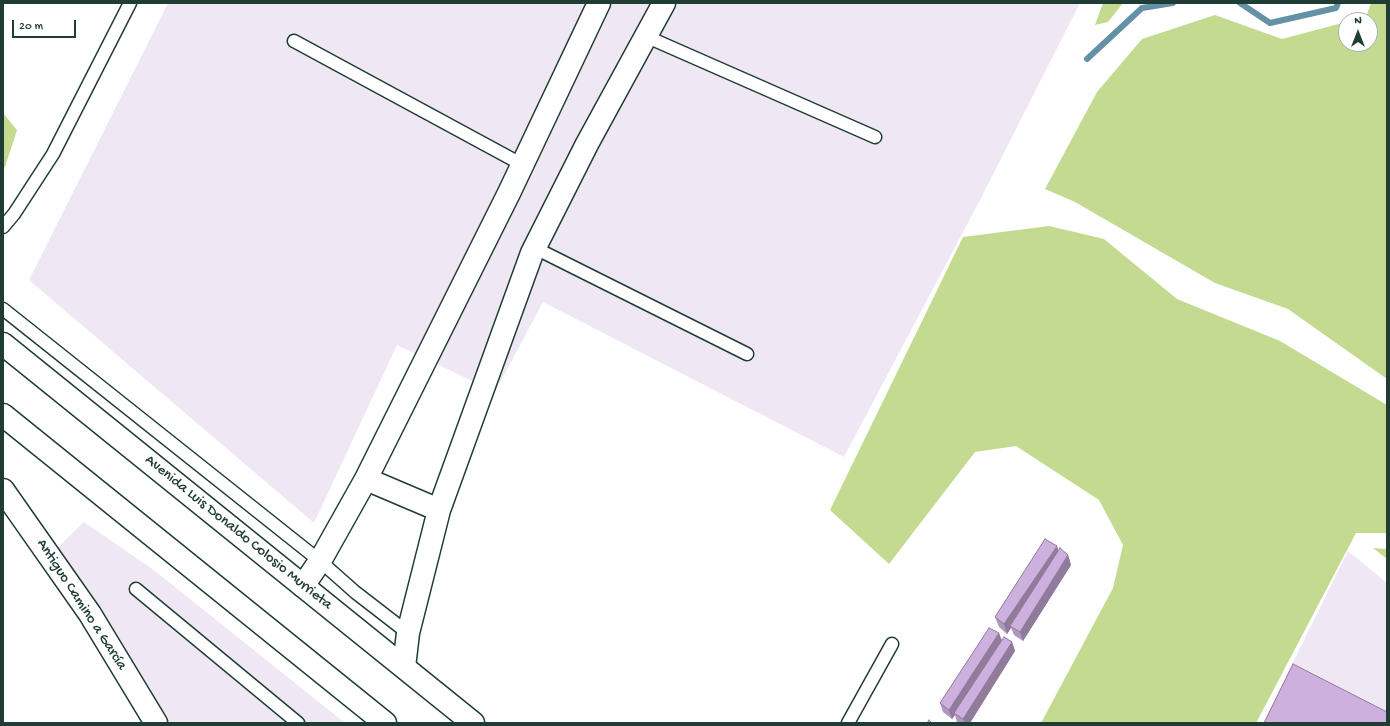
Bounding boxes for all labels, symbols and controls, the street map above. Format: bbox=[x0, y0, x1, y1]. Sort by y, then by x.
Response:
scale bar bbox=[14, 12, 78, 38]
north arrow bbox=[1338, 12, 1378, 52]
text: N bbox=[1354, 15, 1362, 27]
text: 20 m bbox=[19, 20, 43, 34]
street label: Avenida Luis Donaldo Colosio Murrieta bbox=[141, 452, 335, 614]
street label: Antiguo Camino a García bbox=[32, 536, 130, 674]

